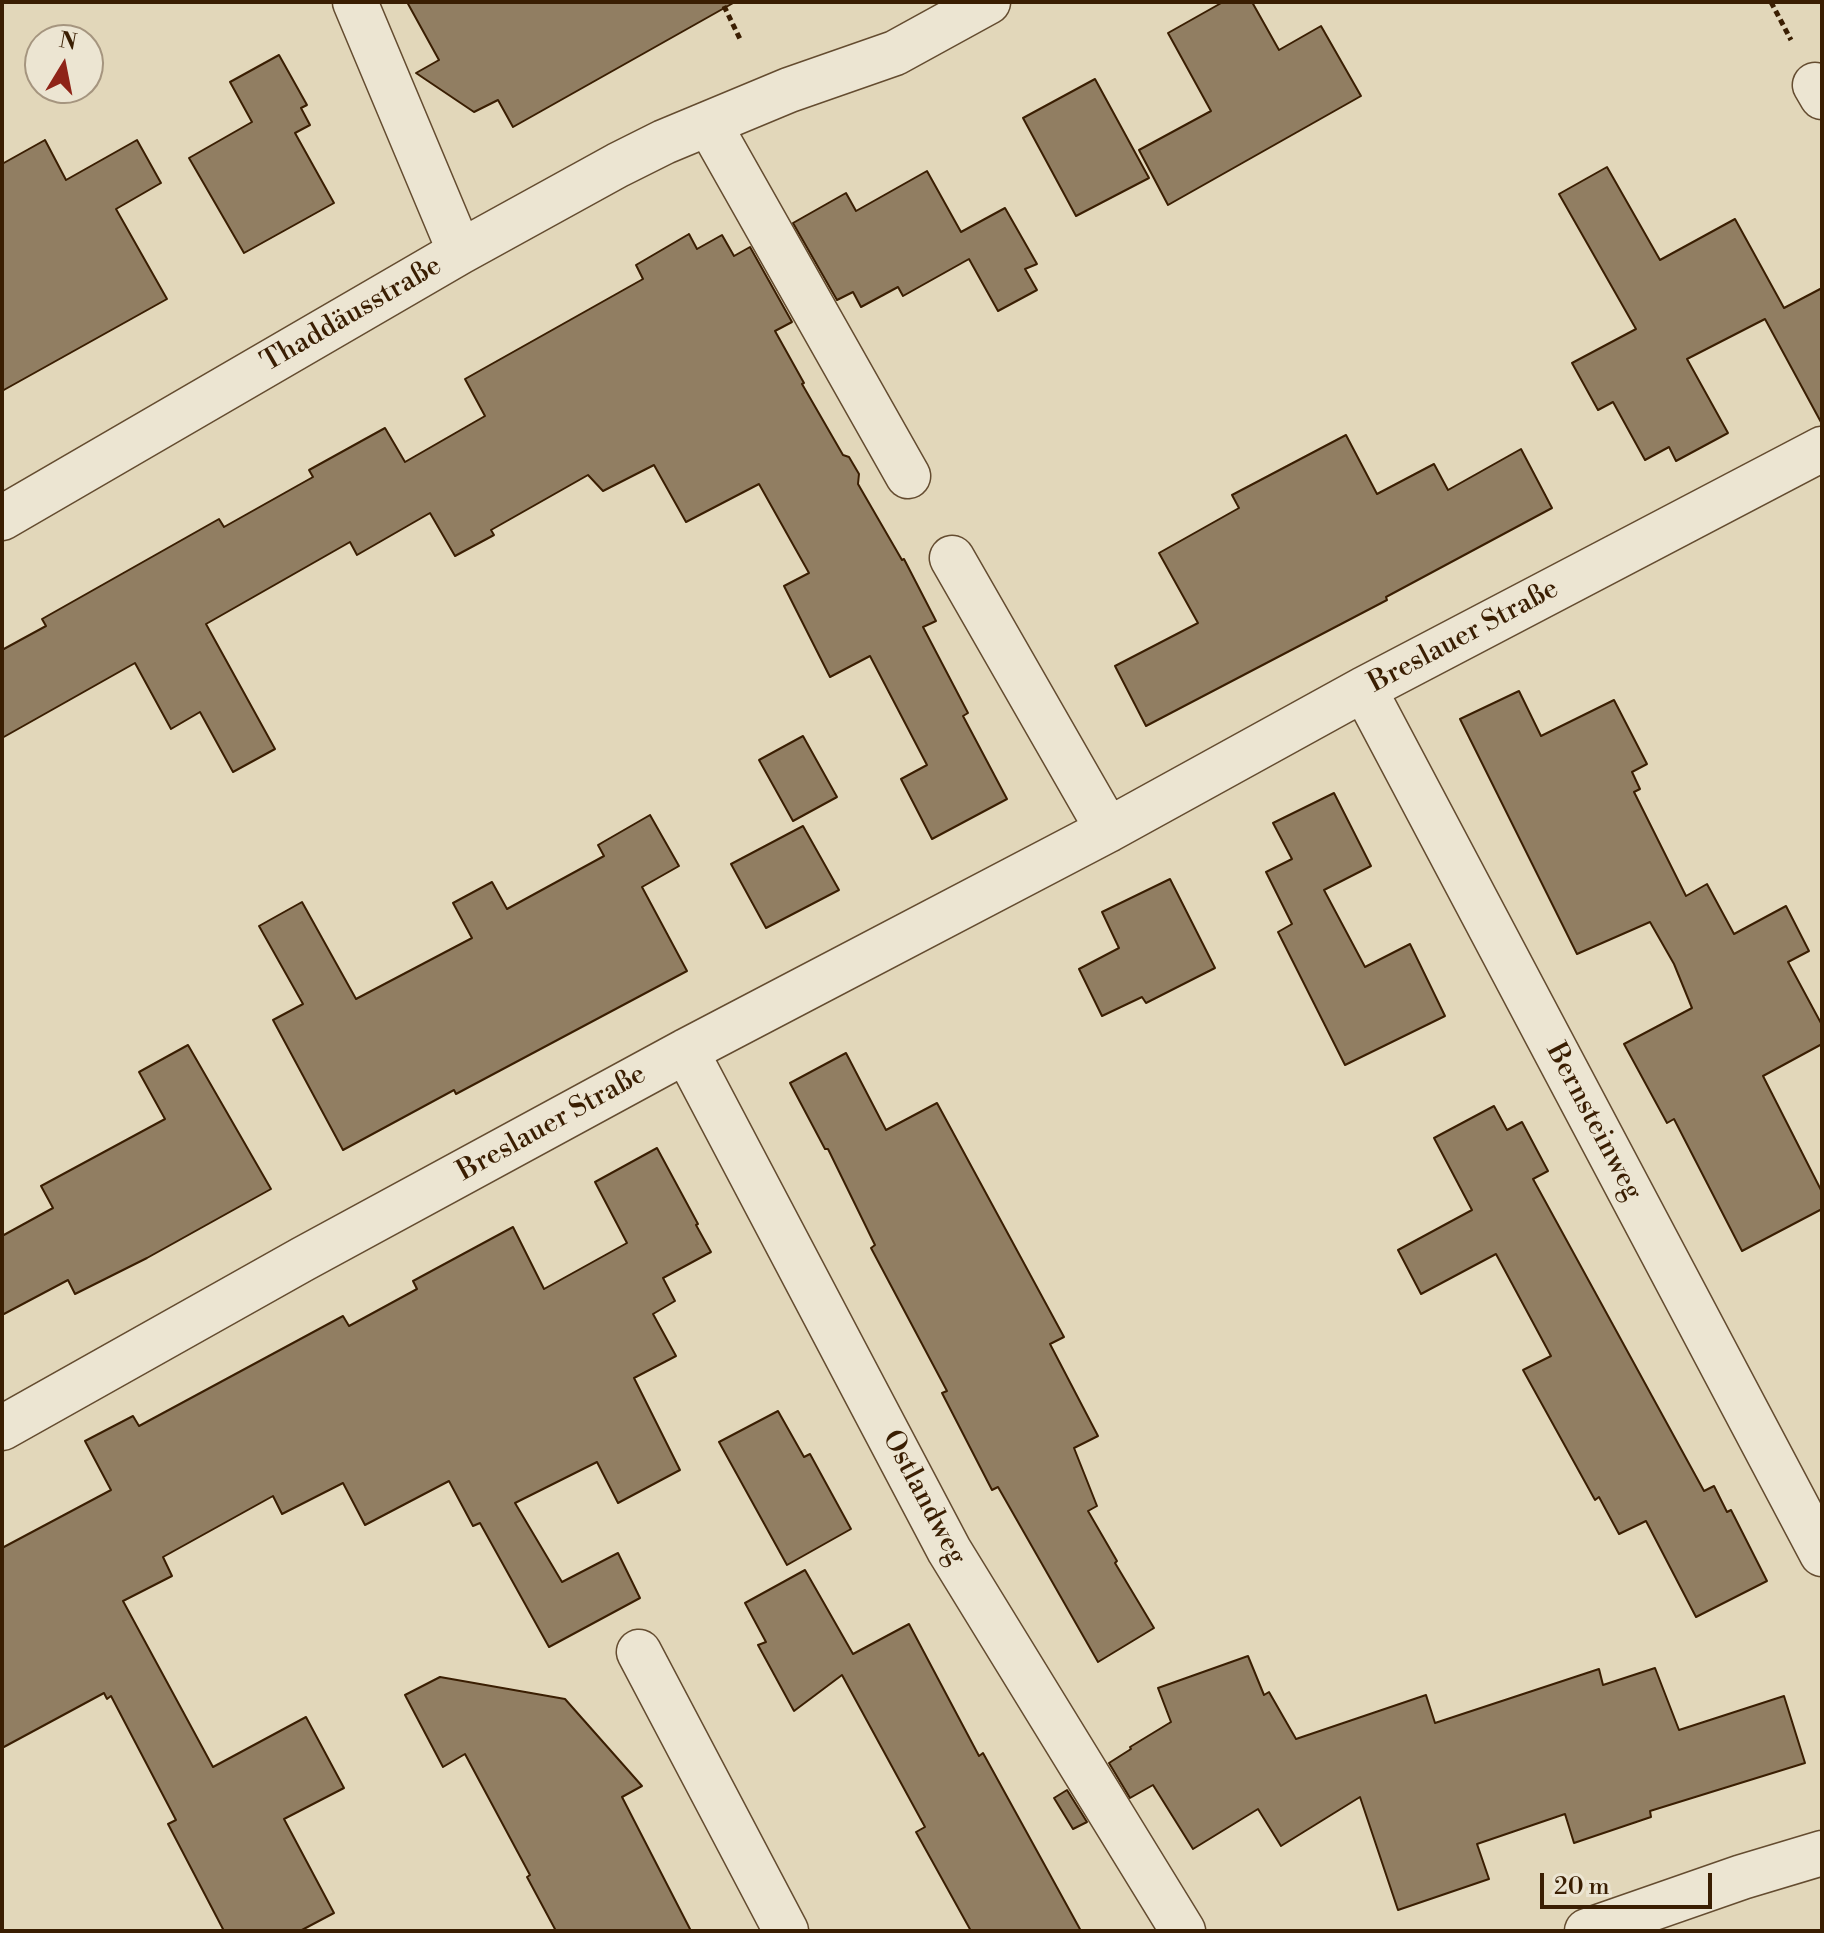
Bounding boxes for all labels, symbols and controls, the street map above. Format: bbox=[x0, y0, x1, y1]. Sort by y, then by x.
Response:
north arrow bbox=[24, 24, 104, 104]
text: N bbox=[57, 27, 79, 57]
street label: Thaddäusstraße bbox=[256, 250, 448, 380]
street label: Breslauer Straße bbox=[1363, 573, 1565, 701]
street label: Bernsteinweg bbox=[1538, 1038, 1648, 1206]
street label: Breslauer Straße bbox=[452, 1058, 652, 1190]
street label: Ostlandweg bbox=[873, 1425, 973, 1571]
scale bar bbox=[1544, 1857, 1716, 1907]
text: 20 m bbox=[1554, 1872, 1610, 1902]

